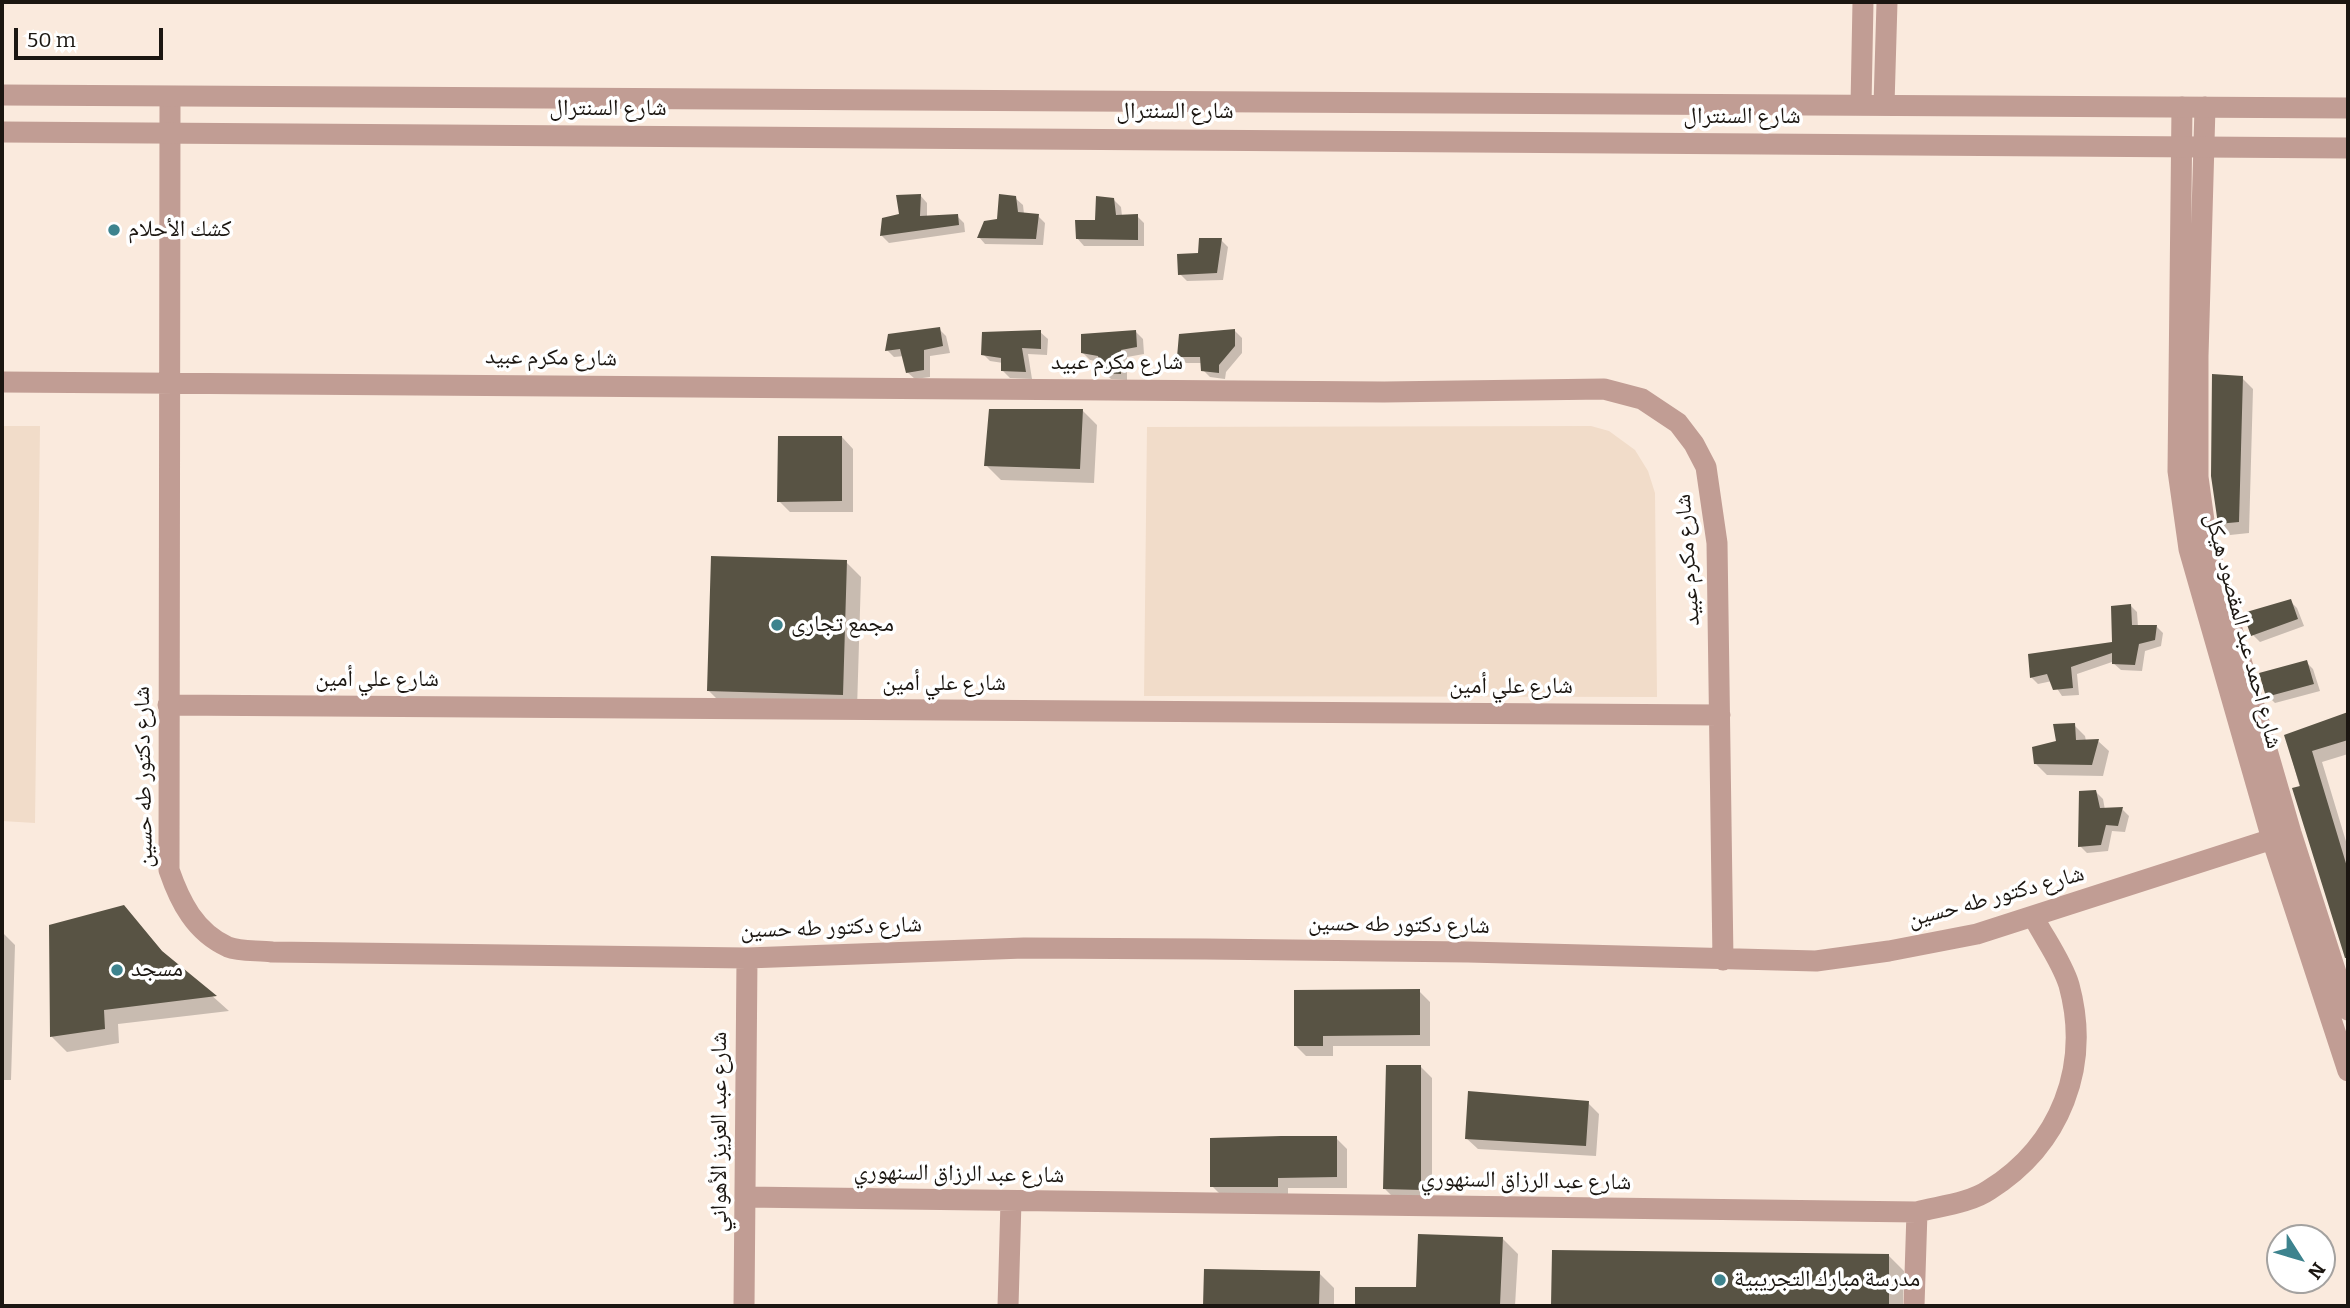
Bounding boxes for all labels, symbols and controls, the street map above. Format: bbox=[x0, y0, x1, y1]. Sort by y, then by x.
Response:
scale bar bbox=[18, 14, 166, 58]
text: 50 m bbox=[27, 27, 76, 53]
street label: شارع السنترال bbox=[549, 95, 667, 123]
street label: شارع السنترال bbox=[1116, 98, 1234, 126]
street label: شارع السنترال bbox=[1683, 103, 1801, 131]
place label: كشك الأحلام bbox=[128, 216, 232, 244]
marker: كشك الأحلام bbox=[106, 222, 122, 238]
street label: شارع مكرم عبيد bbox=[485, 343, 617, 373]
street label: شارع مكرم عبيد bbox=[1051, 349, 1183, 377]
street label: شارع مكرم عبيد bbox=[1670, 493, 1706, 627]
street label: شارع احمد عبد المقصود هيكل bbox=[2198, 510, 2288, 752]
place label: مجمع تجارى bbox=[791, 611, 894, 639]
marker: مجمع تجارى bbox=[769, 617, 785, 633]
street label: شارع علي أمين bbox=[315, 666, 439, 694]
street label: شارع علي أمين bbox=[882, 670, 1006, 698]
street label: شارع علي أمين bbox=[1449, 673, 1573, 701]
street label: شارع دكتور طه حسين bbox=[129, 686, 159, 868]
street label: شارع دكتور طه حسين bbox=[1905, 860, 2087, 934]
street label: شارع دكتور طه حسين bbox=[1308, 910, 1490, 940]
street label: شارع دكتور طه حسين bbox=[740, 911, 922, 945]
place label: مسجد bbox=[131, 956, 183, 984]
marker: مسجد bbox=[109, 962, 125, 978]
street label: شارع عبد العزيز الأهواني bbox=[706, 1032, 734, 1232]
street label: شارع عبد الرزاق السنهوري bbox=[853, 1158, 1065, 1190]
street label: شارع عبد الرزاق السنهوري bbox=[1420, 1165, 1632, 1197]
north arrow bbox=[2266, 1224, 2336, 1294]
text: N bbox=[2303, 1258, 2330, 1284]
place label: مدرسة مبارك التجريبية bbox=[1734, 1266, 1920, 1294]
marker: مدرسة مبارك التجريبية bbox=[1712, 1272, 1728, 1288]

